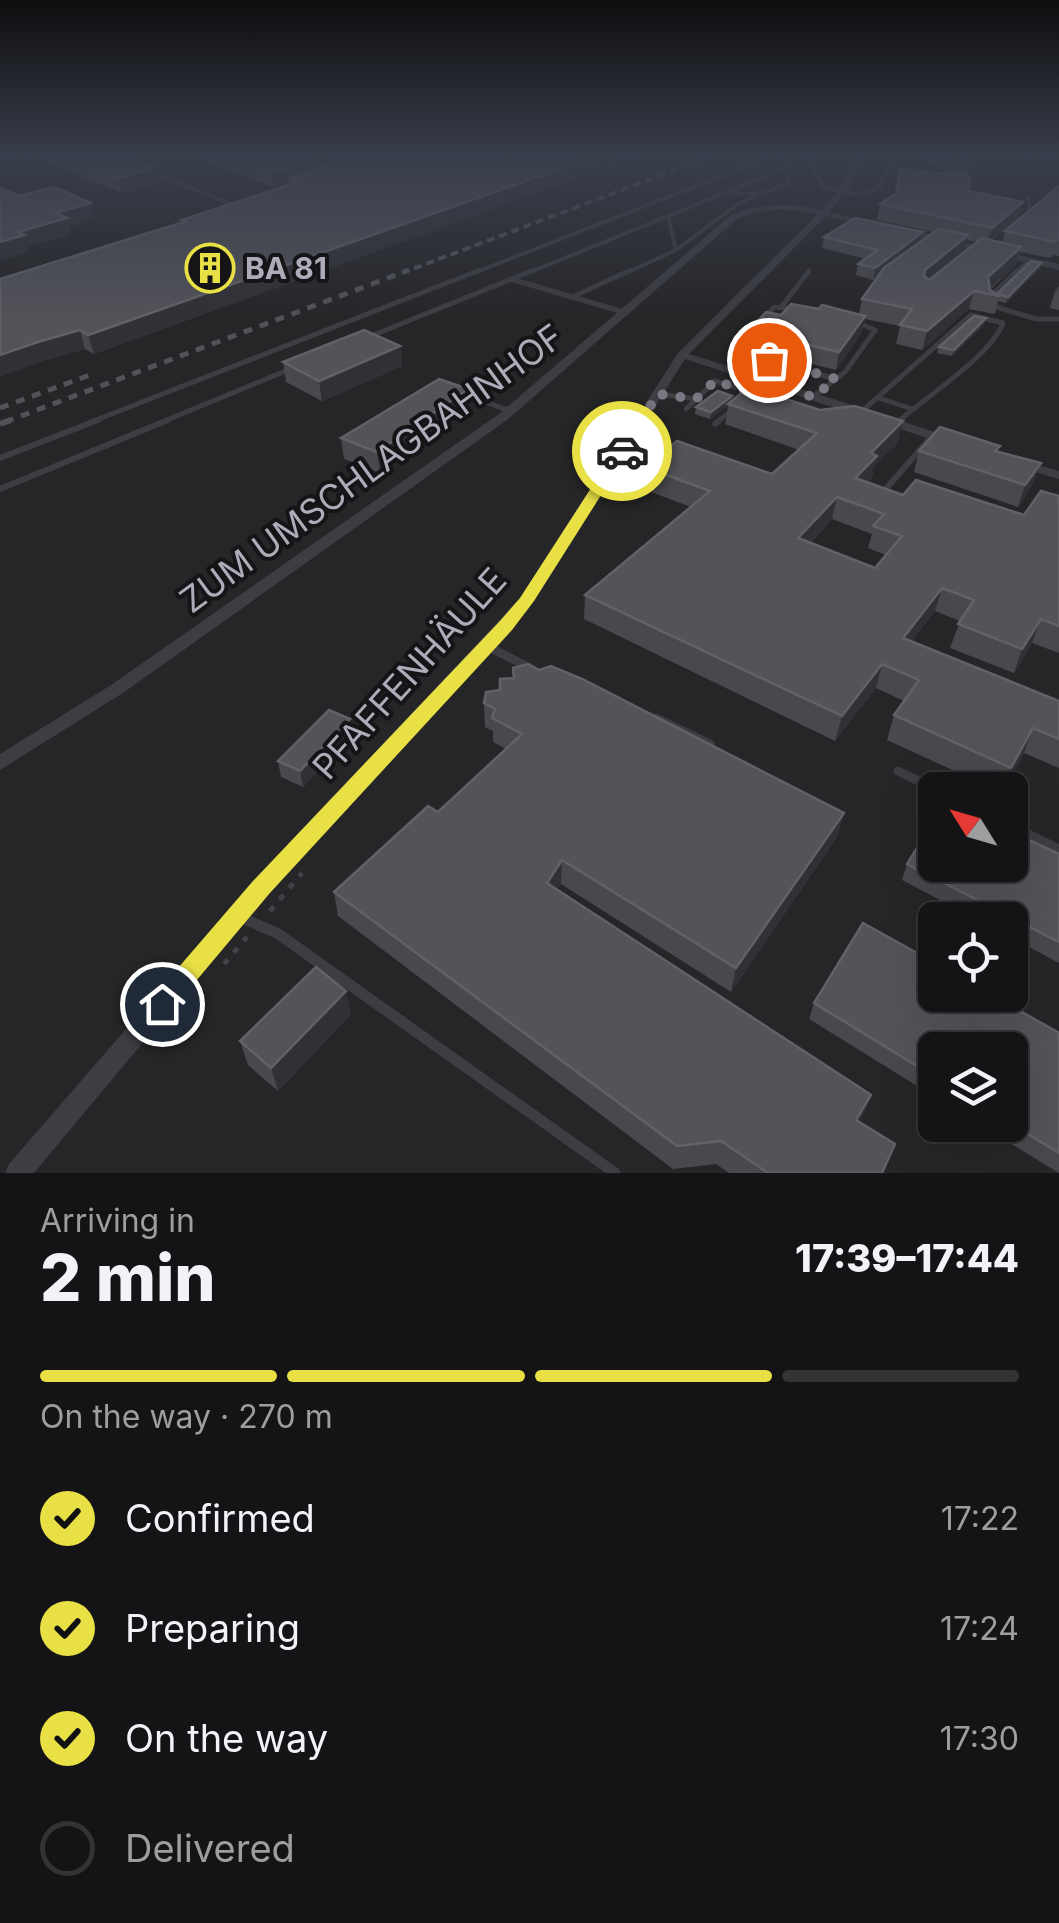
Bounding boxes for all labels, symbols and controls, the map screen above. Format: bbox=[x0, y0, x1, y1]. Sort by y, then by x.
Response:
building icon: BA 81 bbox=[184, 242, 236, 294]
place label: BA 81 bbox=[245, 250, 327, 286]
street label: ZUM UMSCHLAGBAHNHOF bbox=[171, 315, 571, 621]
pin bbox=[727, 318, 812, 403]
icon: bag bbox=[742, 333, 797, 388]
courier bbox=[572, 401, 672, 501]
icon: car bbox=[595, 424, 650, 479]
street label: PFAFFENHÄULE bbox=[303, 559, 515, 787]
north arrow bbox=[918, 772, 1028, 882]
map controls bbox=[918, 772, 1028, 1142]
button: locate bbox=[918, 902, 1028, 1012]
pin bbox=[120, 962, 205, 1047]
icon: home bbox=[135, 977, 190, 1032]
button: layers bbox=[918, 1032, 1028, 1142]
text: Arriving in bbox=[40, 1201, 195, 1240]
text: 17:39–17:44 bbox=[795, 1235, 1019, 1281]
text: 2 min bbox=[40, 1238, 216, 1317]
text: On the way · 270 m bbox=[40, 1397, 333, 1436]
icon: check bbox=[40, 1491, 95, 1546]
text: Confirmed bbox=[125, 1495, 315, 1541]
text: 17:22 bbox=[941, 1499, 1019, 1538]
icon: check bbox=[40, 1601, 95, 1656]
text: Preparing bbox=[125, 1605, 300, 1651]
text: 17:24 bbox=[940, 1609, 1019, 1648]
icon: check bbox=[40, 1711, 95, 1766]
text: On the way bbox=[125, 1715, 328, 1761]
text: 17:30 bbox=[940, 1719, 1019, 1758]
text: Delivered bbox=[125, 1825, 295, 1871]

